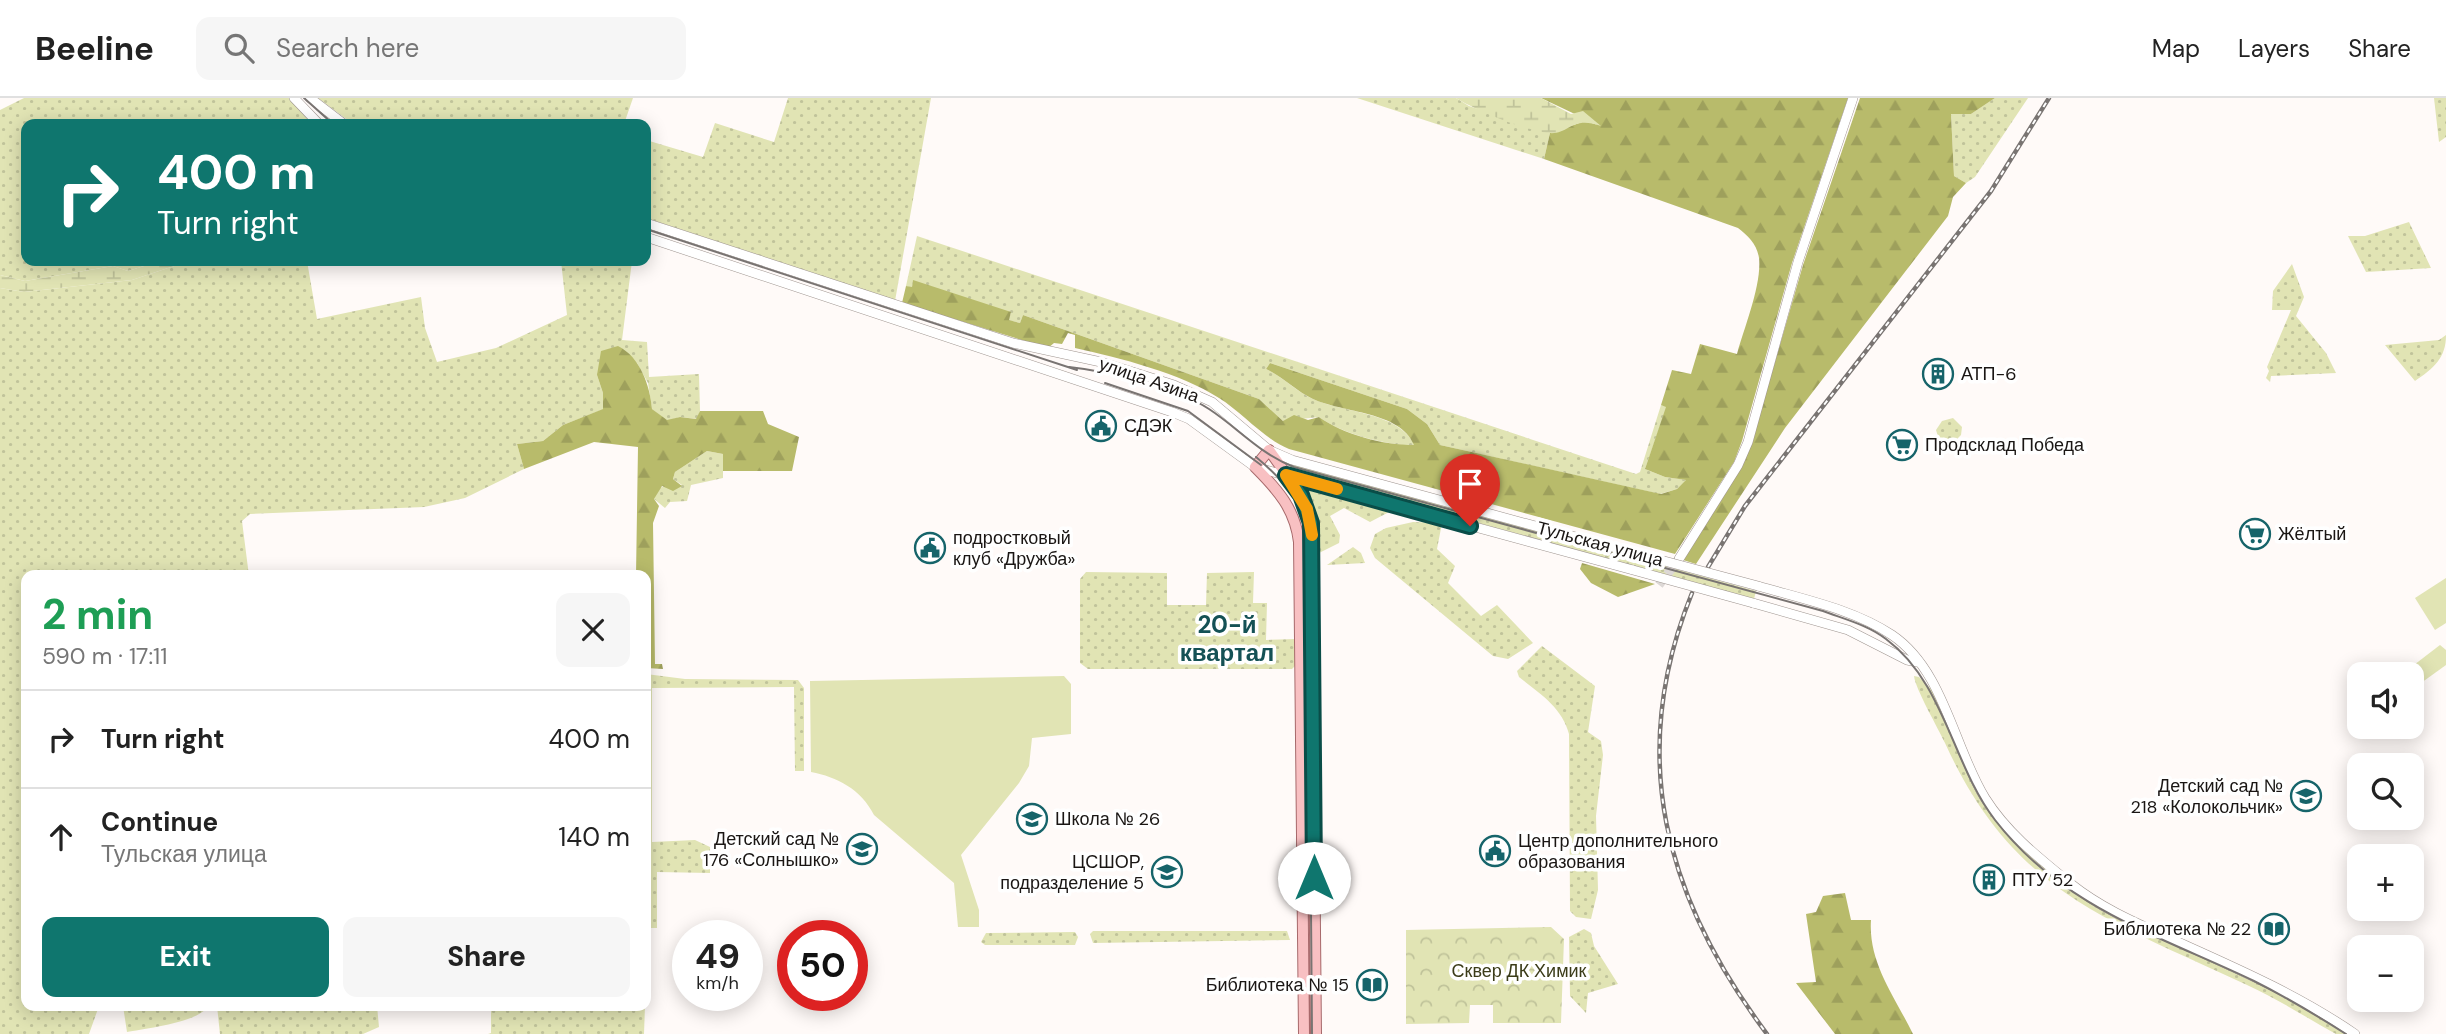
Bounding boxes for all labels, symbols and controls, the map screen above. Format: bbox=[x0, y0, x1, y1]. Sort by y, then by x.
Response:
search box bbox=[196, 17, 686, 80]
text: Beeline bbox=[35, 27, 154, 70]
icon: search bbox=[220, 29, 258, 67]
text: Search here bbox=[276, 31, 419, 65]
text: Map bbox=[2152, 33, 2200, 64]
text: Layers bbox=[2238, 33, 2310, 64]
text: Share bbox=[2348, 33, 2411, 64]
text: 400 m bbox=[157, 140, 315, 204]
icon: right bbox=[42, 147, 133, 238]
text: Turn right bbox=[157, 202, 299, 244]
street label: улица Азина bbox=[1096, 352, 1203, 409]
building icon: АТП-6 bbox=[1921, 357, 1955, 391]
place label: АТП-6 bbox=[1961, 362, 2017, 386]
public building icon: СДЭК bbox=[1084, 409, 1118, 443]
place label: СДЭК bbox=[1124, 414, 1173, 438]
supermarket icon: Продсклад Победа bbox=[1885, 428, 1919, 462]
place label: Продсклад Победа bbox=[1925, 433, 2085, 457]
pin bbox=[1440, 454, 1500, 526]
icon: arrive bbox=[1451, 465, 1489, 503]
street label: Тульская улица bbox=[1534, 516, 1667, 573]
supermarket icon: Жёлтый bbox=[2238, 517, 2272, 551]
place label: Жёлтый bbox=[2278, 522, 2346, 546]
place label: подростковый клуб «Дружба» bbox=[953, 526, 1076, 571]
public building icon: подростковый клуб «Дружба» bbox=[913, 531, 947, 565]
text: 2 min bbox=[42, 587, 153, 642]
button: close bbox=[556, 593, 630, 667]
district label: 20-й квартал bbox=[1180, 609, 1274, 668]
text: 590 m · 17:11 bbox=[42, 641, 167, 671]
map controls bbox=[2347, 662, 2424, 1012]
button: sound bbox=[2347, 662, 2424, 739]
icon: right bbox=[42, 720, 80, 758]
text: Turn right bbox=[101, 722, 225, 756]
text: 400 m bbox=[549, 722, 630, 756]
button: search bbox=[2347, 753, 2424, 830]
place label: Детский сад № 218 «Колокольчик» bbox=[2131, 774, 2283, 819]
school or university icon: Детский сад № 218 «Колокольчик» bbox=[2289, 779, 2323, 813]
school or university icon: Школа № 26 bbox=[1015, 802, 1049, 836]
text: Continue bbox=[101, 805, 218, 839]
place label: Школа № 26 bbox=[1055, 807, 1160, 831]
icon: ahead bbox=[42, 818, 80, 856]
text: 140 m bbox=[558, 820, 630, 854]
place label: Детский сад № 176 «Солнышко» bbox=[703, 827, 839, 872]
place label: Центр дополнительного образования bbox=[1518, 829, 1718, 874]
school or university icon: Детский сад № 176 «Солнышко» bbox=[845, 832, 879, 866]
public building icon: Центр дополнительного образования bbox=[1478, 834, 1512, 868]
text: Тульская улица bbox=[101, 839, 267, 869]
position arrow bbox=[1277, 841, 1351, 915]
button: + bbox=[2347, 844, 2424, 921]
place label: ЦСШОР, подразделение 5 bbox=[1000, 850, 1144, 895]
school or university icon: ЦСШОР, подразделение 5 bbox=[1150, 855, 1184, 889]
building icon: ПТУ 52 bbox=[1972, 863, 2006, 897]
place label: ПТУ 52 bbox=[2012, 868, 2073, 892]
library icon: Библиотека № 22 bbox=[2257, 912, 2291, 946]
button: Exit bbox=[42, 917, 329, 997]
button: Share bbox=[343, 917, 630, 997]
place label: Библиотека № 22 bbox=[2104, 917, 2251, 941]
speed limit sign: 50 bbox=[777, 920, 868, 1011]
text: 49 bbox=[695, 933, 740, 979]
button: − bbox=[2347, 935, 2424, 1012]
park label: Сквер ДК Химик bbox=[1452, 959, 1587, 983]
library icon: Библиотека № 15 bbox=[1355, 968, 1389, 1002]
text: km/h bbox=[696, 971, 739, 995]
place label: Библиотека № 15 bbox=[1206, 973, 1349, 997]

